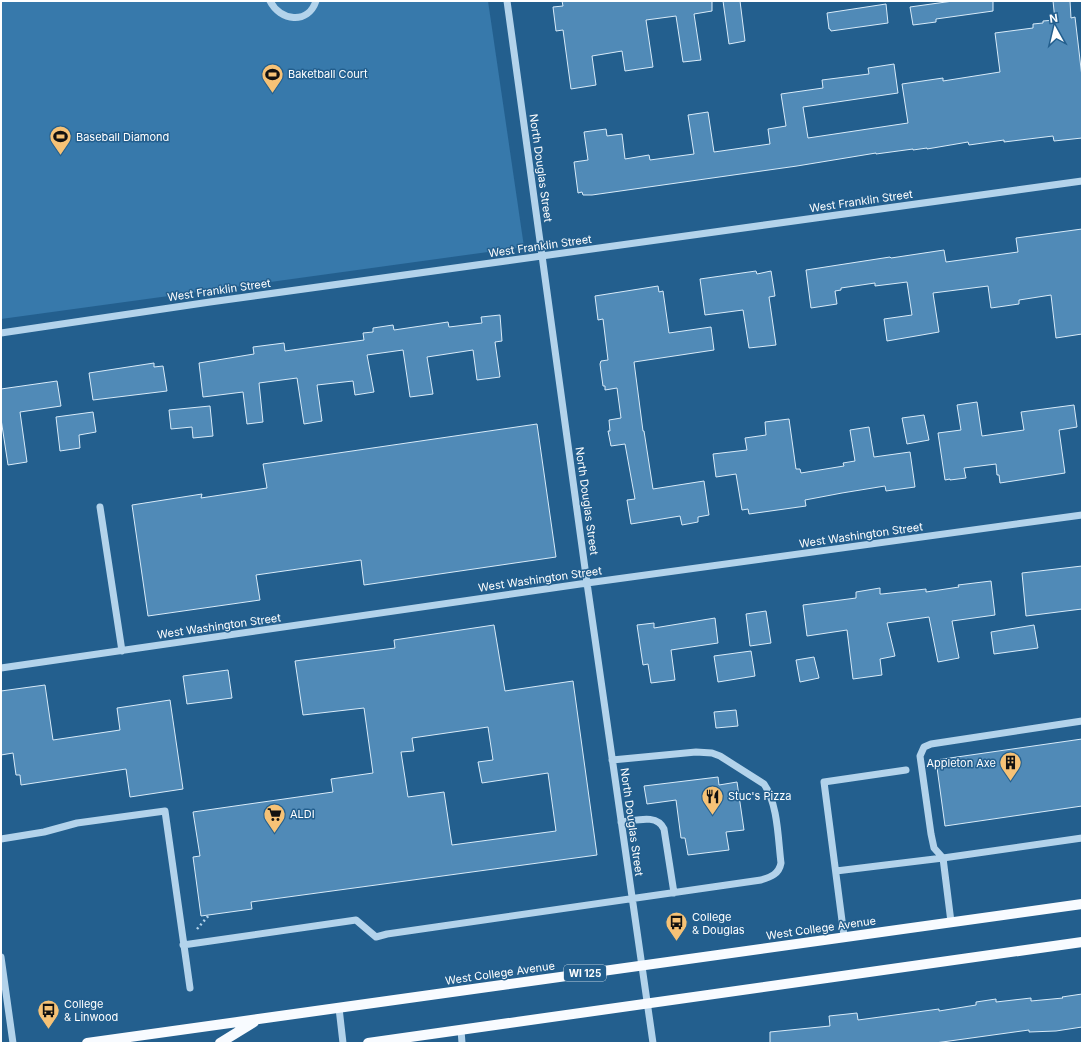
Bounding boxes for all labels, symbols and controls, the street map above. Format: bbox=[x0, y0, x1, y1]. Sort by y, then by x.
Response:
north arrow bbox=[1035, 8, 1075, 48]
text: N bbox=[1048, 11, 1059, 26]
sports icon: Baketball Court bbox=[259, 61, 285, 94]
place label: Baketball Court bbox=[288, 67, 368, 81]
street label: North Douglas Street bbox=[526, 113, 556, 223]
sports icon: Baseball Diamond bbox=[48, 124, 74, 157]
place label: Baseball Diamond bbox=[76, 130, 169, 144]
street label: West Franklin Street bbox=[808, 187, 914, 215]
street label: West Franklin Street bbox=[487, 232, 593, 260]
street label: West Franklin Street bbox=[166, 276, 272, 304]
street label: North Douglas Street bbox=[572, 446, 602, 556]
street label: West Washington Street bbox=[798, 519, 924, 551]
street label: West Washington Street bbox=[477, 563, 603, 595]
street label: West Washington Street bbox=[156, 610, 282, 642]
building icon: Appleton Axe bbox=[998, 750, 1024, 783]
place label: Appleton Axe bbox=[926, 756, 996, 770]
street label: North Douglas Street bbox=[617, 767, 647, 877]
restaurant icon: Stuc's Pizza bbox=[699, 783, 725, 816]
place label: Stuc's Pizza bbox=[728, 789, 792, 803]
supermarket icon: ALDI bbox=[262, 801, 288, 834]
place label: ALDI bbox=[290, 807, 315, 821]
bus stop icon: College & Douglas bbox=[663, 910, 689, 943]
place label: College & Douglas bbox=[692, 910, 745, 937]
street label: West College Avenue bbox=[765, 913, 877, 943]
street label: West College Avenue bbox=[444, 958, 556, 988]
road number: WI 125 bbox=[564, 965, 606, 981]
bus stop icon: College & Linwood bbox=[36, 997, 62, 1030]
place label: College & Linwood bbox=[64, 997, 118, 1024]

